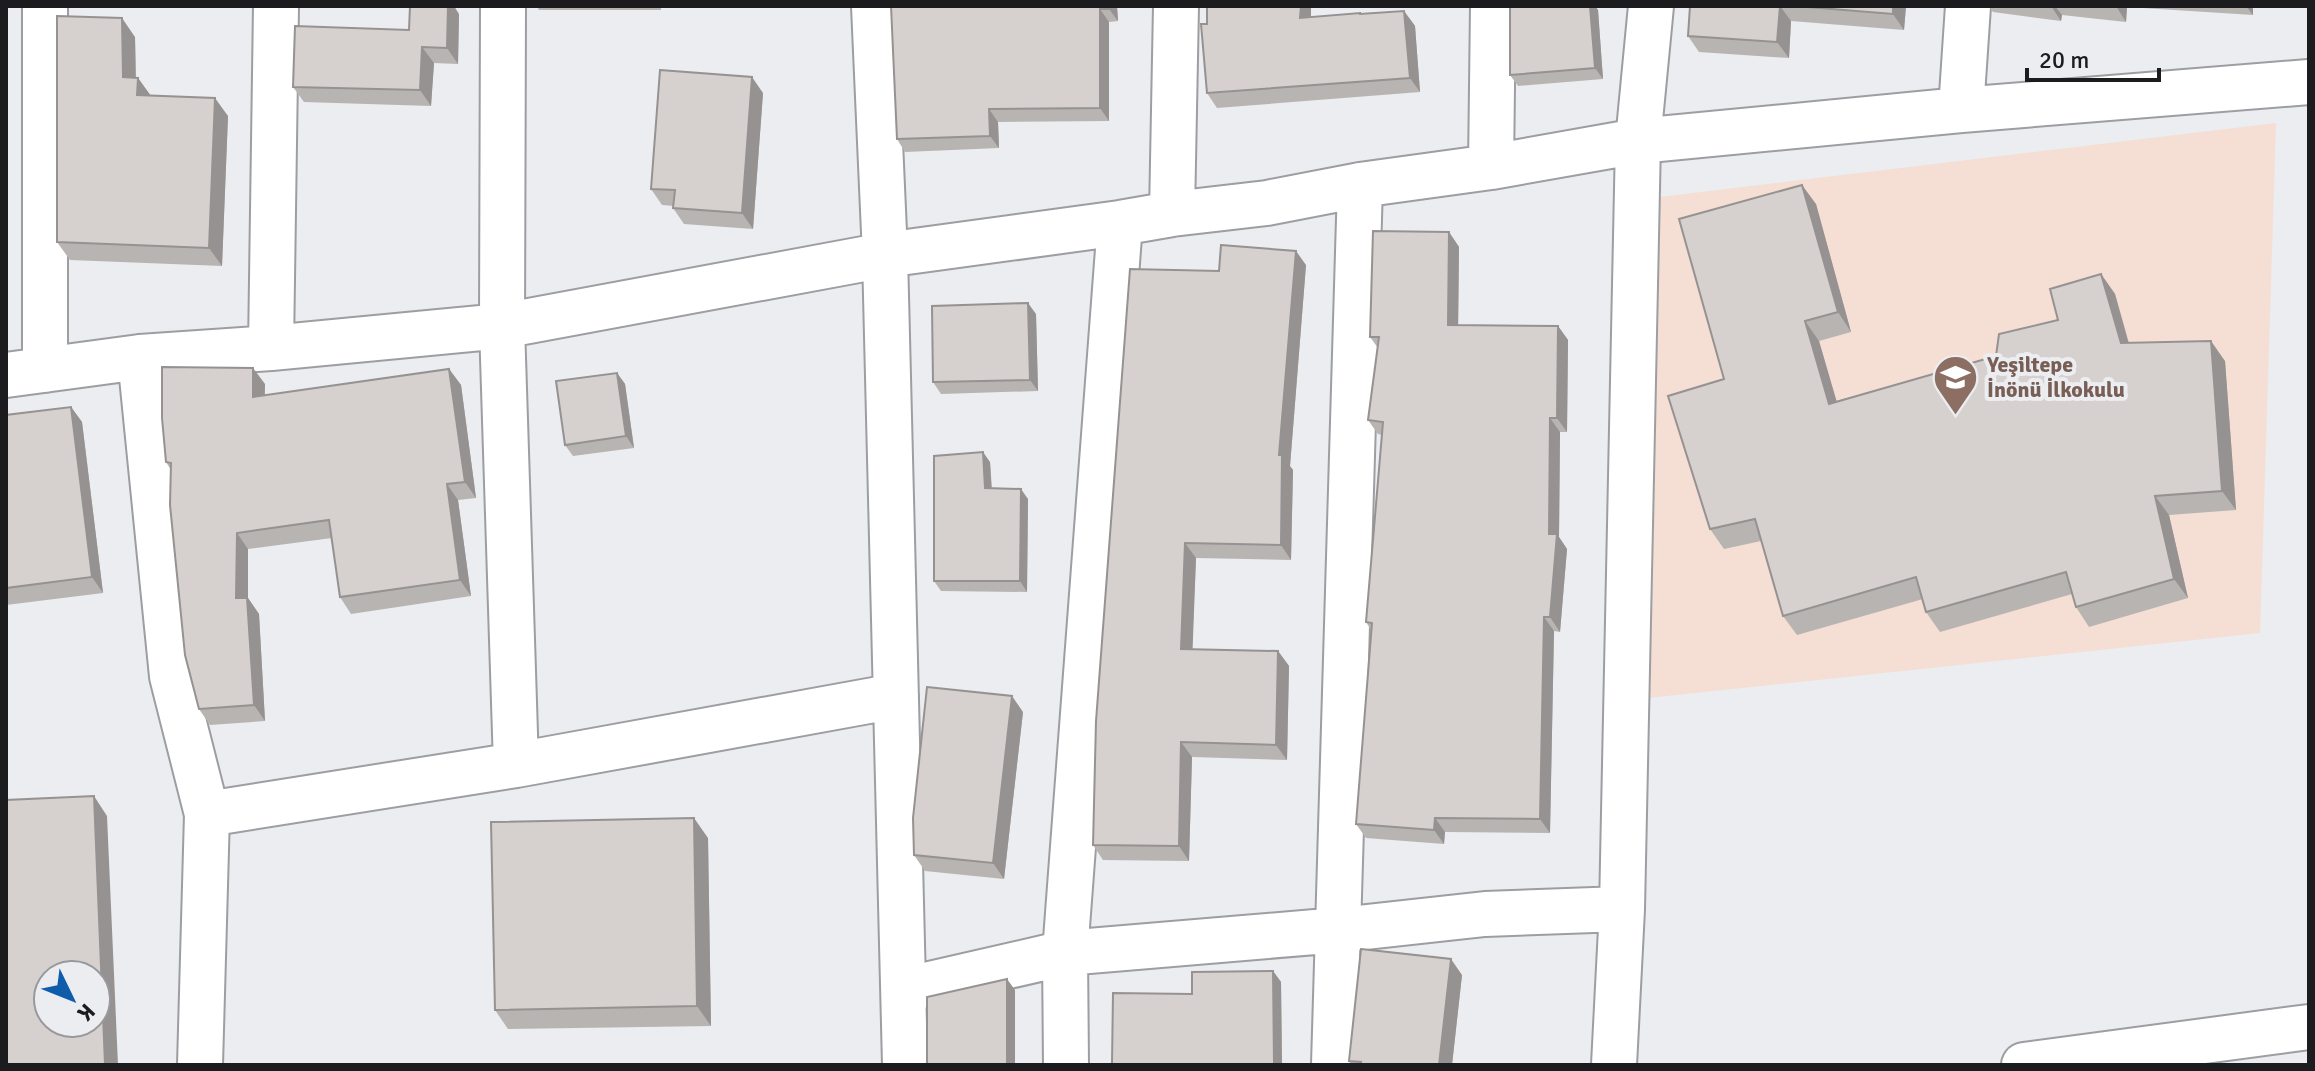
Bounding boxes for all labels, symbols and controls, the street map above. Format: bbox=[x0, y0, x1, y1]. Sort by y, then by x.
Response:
scale bar bbox=[2027, 32, 2159, 82]
text: 20 m bbox=[2039, 45, 2089, 75]
place label: Yeşiltepe İnönü İlkokulu bbox=[1986, 351, 2125, 403]
school or university icon: Yeşiltepe İnönü İlkokulu bbox=[1932, 353, 1980, 416]
north arrow bbox=[32, 959, 112, 1039]
text: K bbox=[71, 998, 101, 1027]

